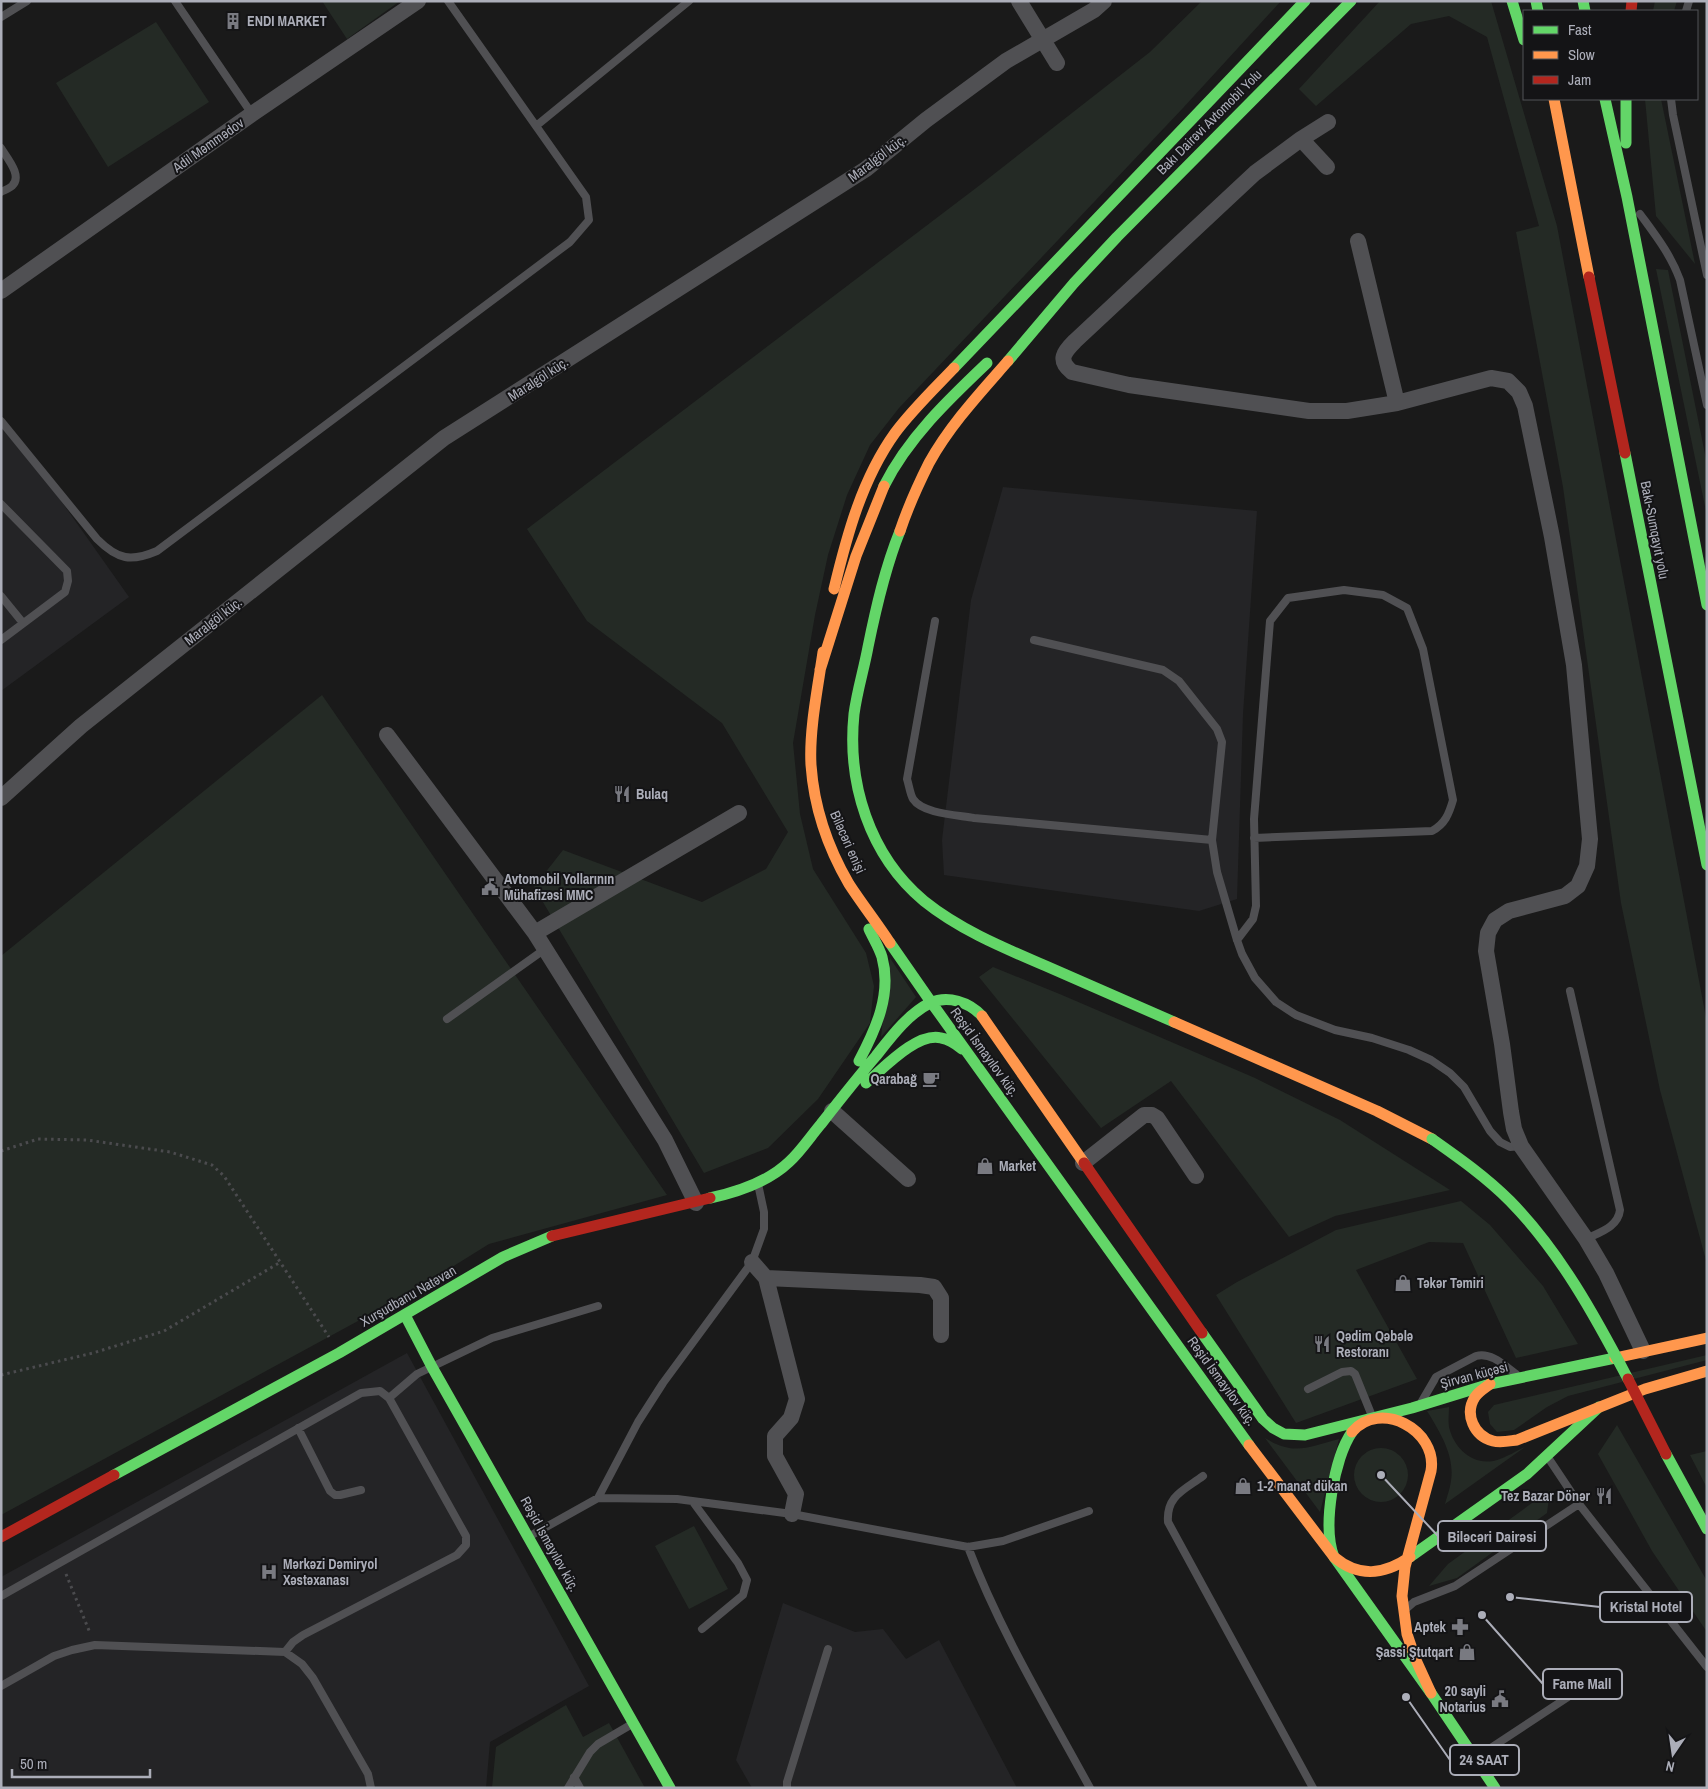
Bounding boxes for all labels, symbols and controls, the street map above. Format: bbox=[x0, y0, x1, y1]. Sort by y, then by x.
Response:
legend bbox=[1523, 10, 1698, 100]
building icon: ENDI MARKET bbox=[223, 11, 243, 31]
place label: ENDI MARKET bbox=[247, 12, 327, 30]
text: Fast bbox=[1568, 19, 1592, 40]
text: Slow bbox=[1568, 44, 1595, 65]
street label: Bakı Dairəvi Avtomobil Yolu bbox=[1153, 66, 1265, 178]
text: Jam bbox=[1568, 69, 1591, 90]
street label: Adil Məmmədov bbox=[168, 114, 247, 177]
street label: Maralgöl küç. bbox=[844, 130, 910, 186]
street label: Maralgöl küç. bbox=[504, 353, 572, 405]
street label: Bakı-Sumqayıt yolu bbox=[1637, 479, 1673, 581]
street label: Maralgöl küç. bbox=[181, 593, 245, 649]
restaurant icon: Bulaq bbox=[612, 784, 632, 804]
place label: Bulaq bbox=[636, 785, 668, 803]
street label: Biləcəri enişi bbox=[826, 808, 870, 876]
place label: Avtomobil Yollarının Mühafizəsi MMC bbox=[504, 870, 614, 904]
public building icon: Avtomobil Yollarının Mühafizəsi MMC bbox=[480, 877, 500, 897]
street label: Rəşid İsmayılov küç. bbox=[947, 1004, 1023, 1100]
cafe icon: Qarabağ bbox=[921, 1069, 941, 1089]
place label: Qarabağ bbox=[870, 1070, 917, 1088]
shop icon: Market bbox=[975, 1156, 995, 1176]
place label: Market bbox=[999, 1157, 1036, 1175]
street label: Xurşudbanu Natəvan bbox=[357, 1261, 459, 1331]
shop icon: Təkər Təmiri bbox=[1393, 1273, 1413, 1293]
place label: Təkər Təmiri bbox=[1417, 1274, 1484, 1292]
place label: Qədim Qəbələ Restoranı bbox=[1336, 1327, 1413, 1361]
street label: Rəşid İsmayılov küç. bbox=[1184, 1333, 1260, 1429]
restaurant icon: Qədim Qəbələ Restoranı bbox=[1312, 1334, 1332, 1354]
street label: Şirvan küçəsi bbox=[1438, 1357, 1510, 1393]
shop icon: 1-2 manat dükan bbox=[1233, 1476, 1253, 1496]
place label: 1-2 manat dükan bbox=[1257, 1477, 1348, 1495]
restaurant icon: Tez Bazar Dönər bbox=[1594, 1486, 1614, 1506]
place label: Tez Bazar Dönər bbox=[1501, 1487, 1591, 1505]
street label: Rəşid İsmayılov küç. bbox=[516, 1493, 584, 1595]
callout: Biləcəri Dairəsi bbox=[1438, 1521, 1546, 1551]
text: Biləcəri Dairəsi bbox=[1448, 1526, 1536, 1547]
place label: Mərkəzi Dəmiryol Xəstəxanası bbox=[283, 1555, 377, 1589]
hospital icon: Mərkəzi Dəmiryol Xəstəxanası bbox=[259, 1562, 279, 1582]
callout: Kristal Hotel bbox=[1600, 1592, 1692, 1622]
text: Kristal Hotel bbox=[1610, 1596, 1682, 1617]
pharmacy icon: Aptek bbox=[1450, 1617, 1470, 1637]
place label: Aptek bbox=[1414, 1618, 1447, 1636]
shop icon: Şassi Ştutqart bbox=[1457, 1642, 1477, 1662]
place label: Şassi Ştutqart bbox=[1376, 1643, 1453, 1661]
callout: Fame Mall bbox=[1543, 1669, 1622, 1699]
text: Fame Mall bbox=[1553, 1673, 1611, 1694]
place label: 20 sayli Notarius bbox=[1439, 1682, 1486, 1716]
public building icon: 20 sayli Notarius bbox=[1490, 1689, 1510, 1709]
north arrow bbox=[1648, 1729, 1698, 1779]
callout: 24 SAAT bbox=[1450, 1745, 1519, 1775]
scale bar bbox=[12, 1746, 150, 1778]
text: 24 SAAT bbox=[1459, 1749, 1509, 1770]
text: 50 m bbox=[20, 1753, 47, 1774]
text: N bbox=[1664, 1757, 1676, 1776]

